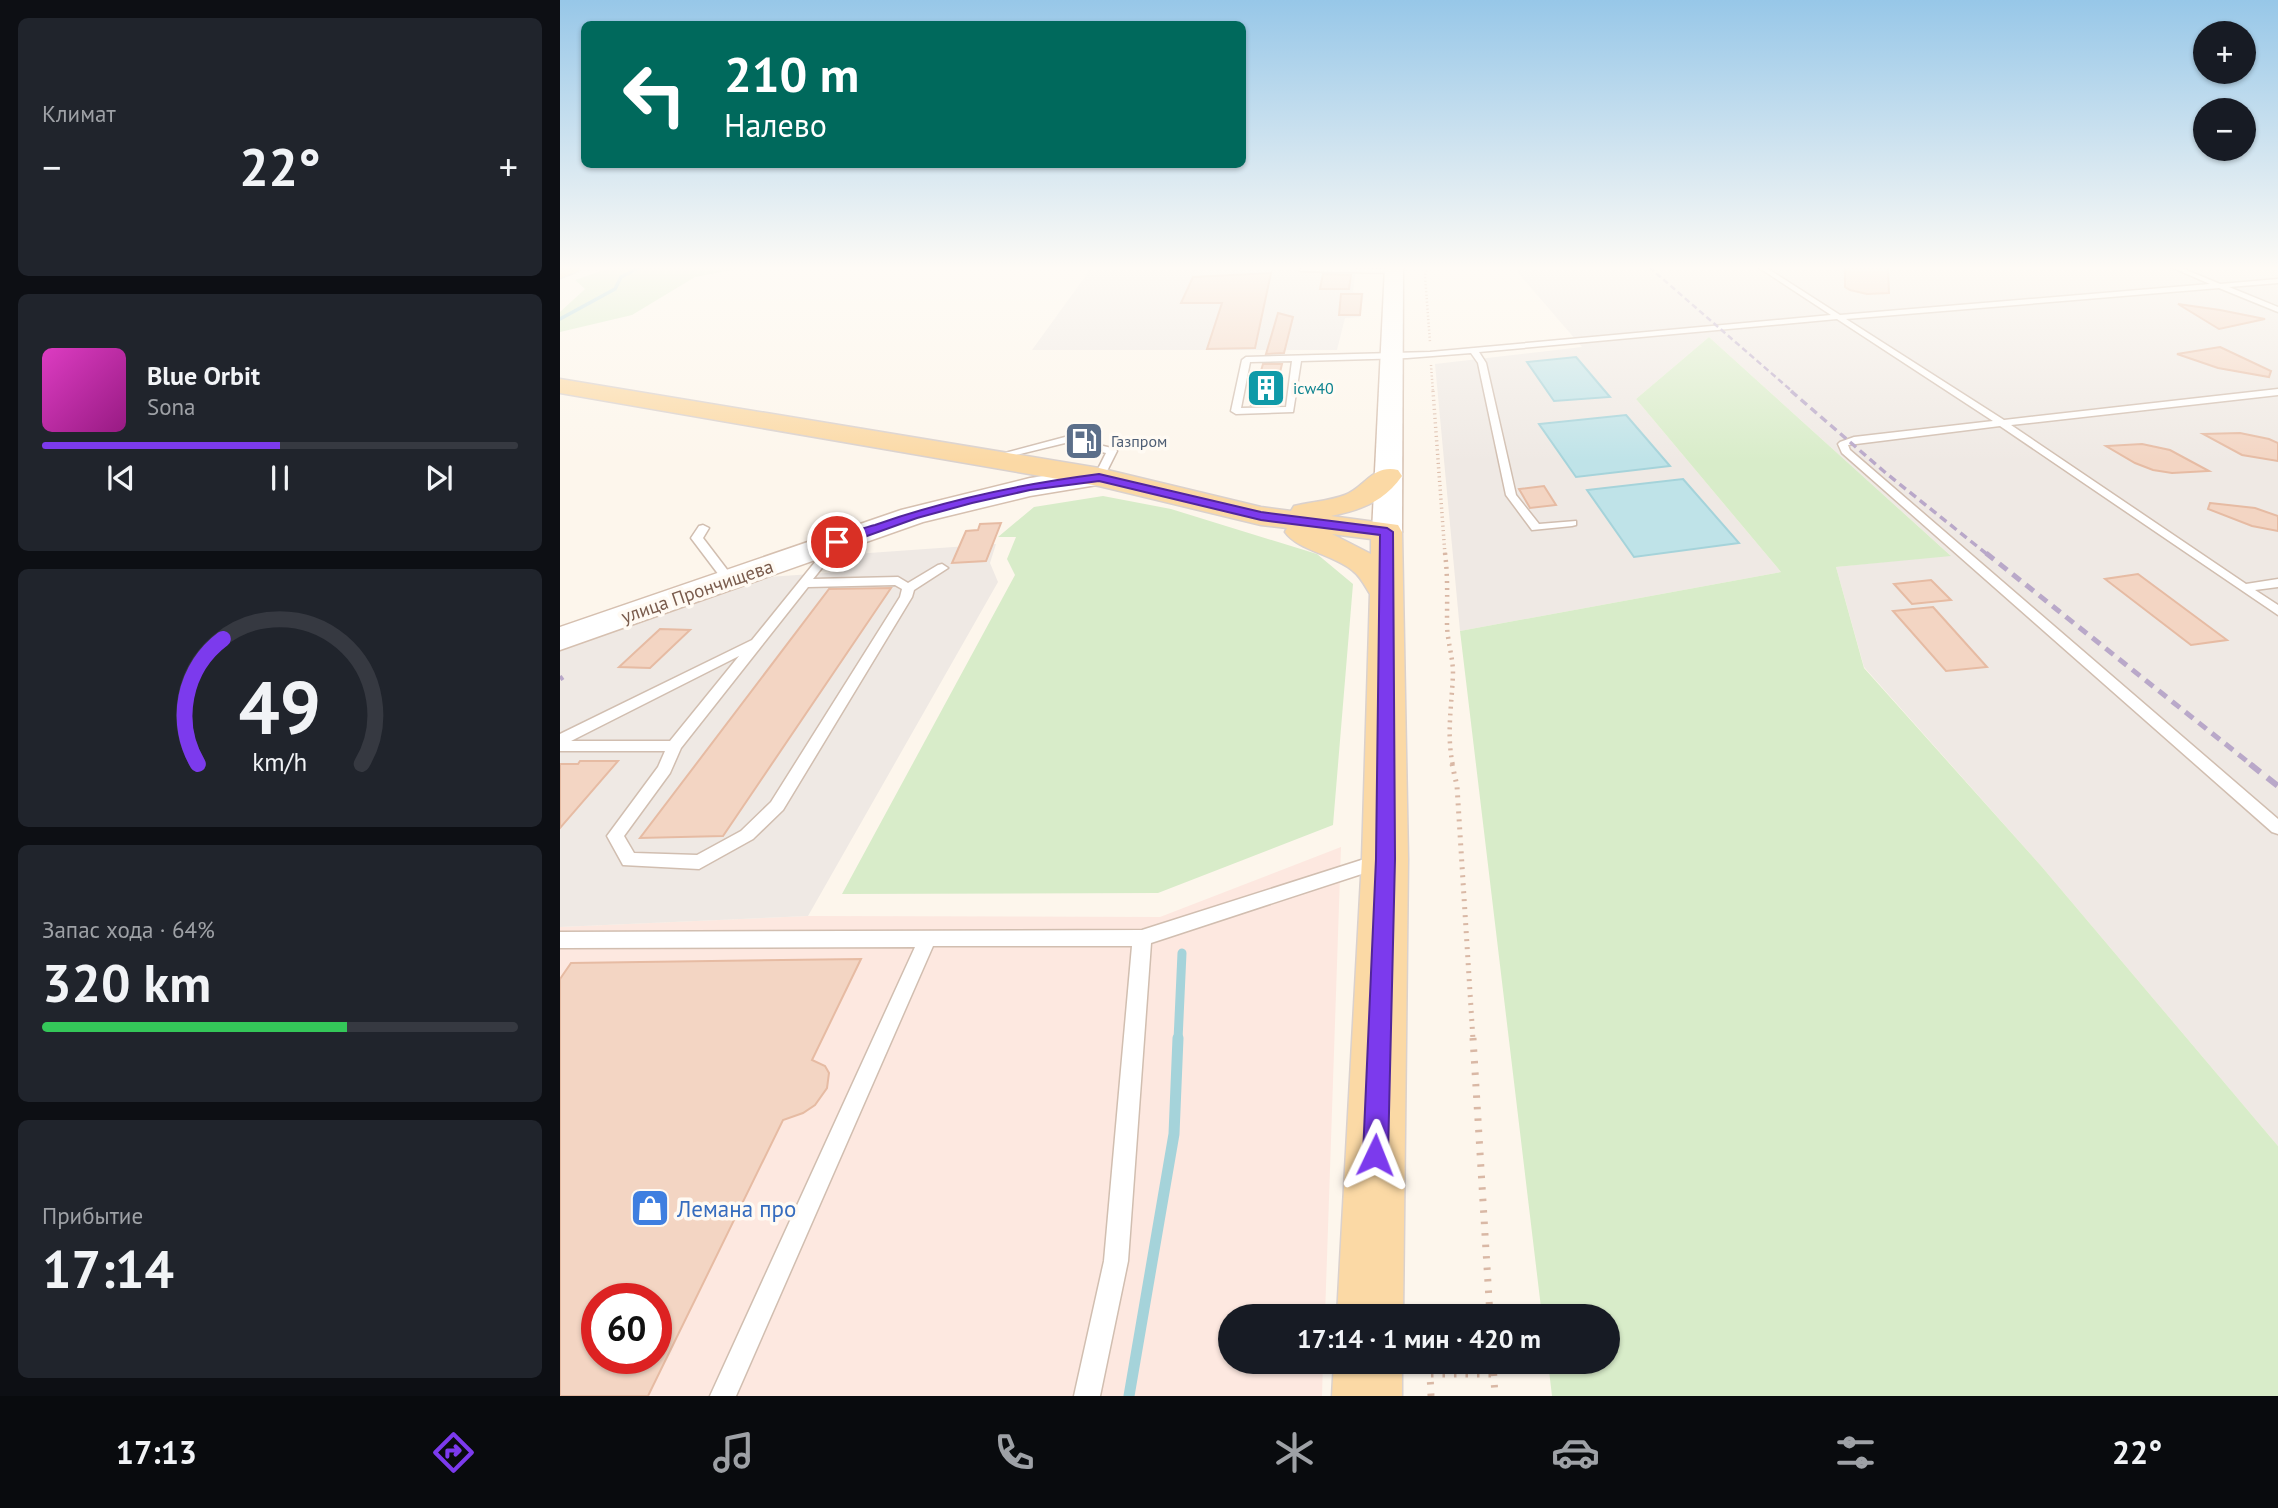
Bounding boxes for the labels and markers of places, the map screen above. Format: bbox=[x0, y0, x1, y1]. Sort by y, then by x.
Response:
building icon: icw40 bbox=[1245, 367, 1287, 409]
place label: icw40 bbox=[1293, 378, 1334, 398]
fuel station icon: Газпром bbox=[1063, 420, 1105, 462]
place label: Газпром bbox=[1111, 431, 1167, 451]
pin bbox=[807, 512, 867, 572]
shop icon: Лемана про bbox=[629, 1187, 671, 1229]
place label: Лемана про bbox=[676, 1194, 796, 1223]

